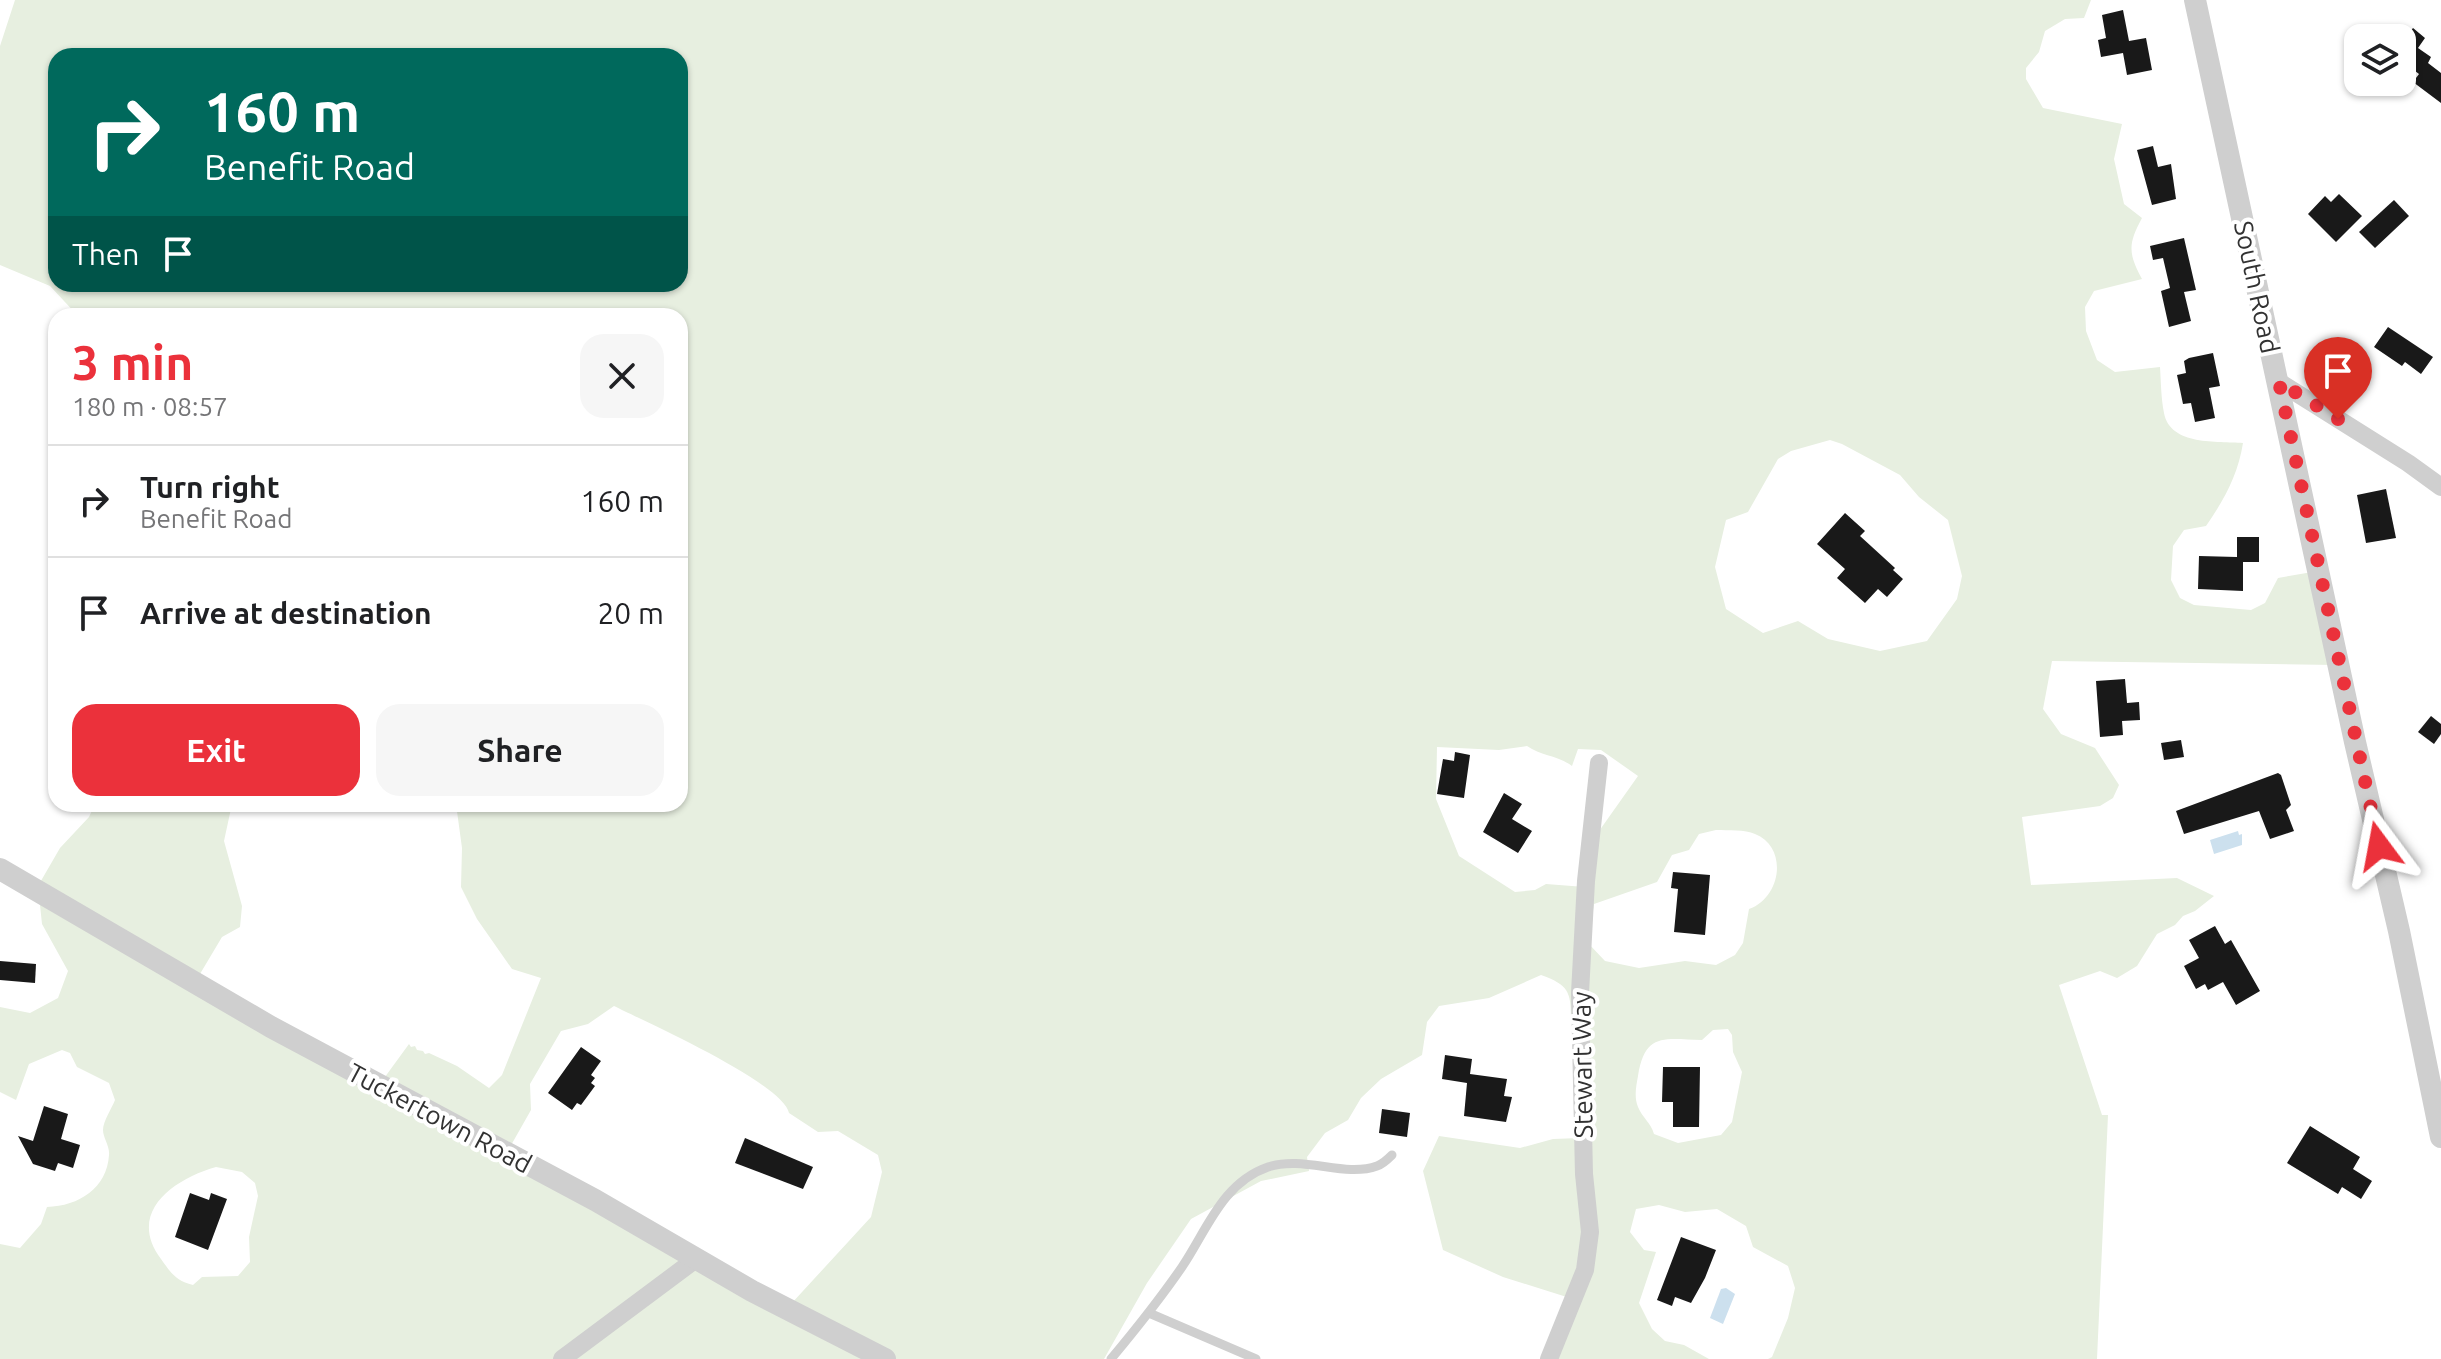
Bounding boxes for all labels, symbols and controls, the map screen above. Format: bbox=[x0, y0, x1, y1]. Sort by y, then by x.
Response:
map controls bbox=[2344, 24, 2416, 96]
button: layers bbox=[2344, 24, 2416, 96]
icon: right bbox=[72, 80, 176, 184]
text: 160 m bbox=[204, 80, 360, 143]
text: Benefit Road bbox=[204, 146, 415, 187]
street label: South Road bbox=[2229, 218, 2285, 356]
icon: arrive bbox=[156, 232, 200, 276]
text: Then bbox=[72, 237, 140, 271]
button: close bbox=[580, 334, 664, 418]
text: 3 min bbox=[72, 335, 193, 389]
pin bbox=[2304, 337, 2372, 419]
icon: arrive bbox=[2316, 349, 2360, 393]
text: 180 m · 08:57 bbox=[72, 392, 228, 421]
text: Turn right bbox=[140, 470, 280, 504]
icon: right bbox=[72, 479, 116, 523]
text: 160 m bbox=[580, 484, 664, 518]
text: Benefit Road bbox=[140, 504, 292, 533]
icon: arrive bbox=[72, 591, 116, 635]
text: Arrive at destination bbox=[140, 596, 432, 630]
text: 20 m bbox=[597, 596, 664, 630]
button: Exit bbox=[72, 704, 360, 796]
button: Share bbox=[376, 704, 664, 796]
position arrow bbox=[2337, 804, 2421, 888]
street label: Stewart Way bbox=[1566, 991, 1598, 1139]
street label: Tuckertown Road bbox=[343, 1057, 537, 1179]

